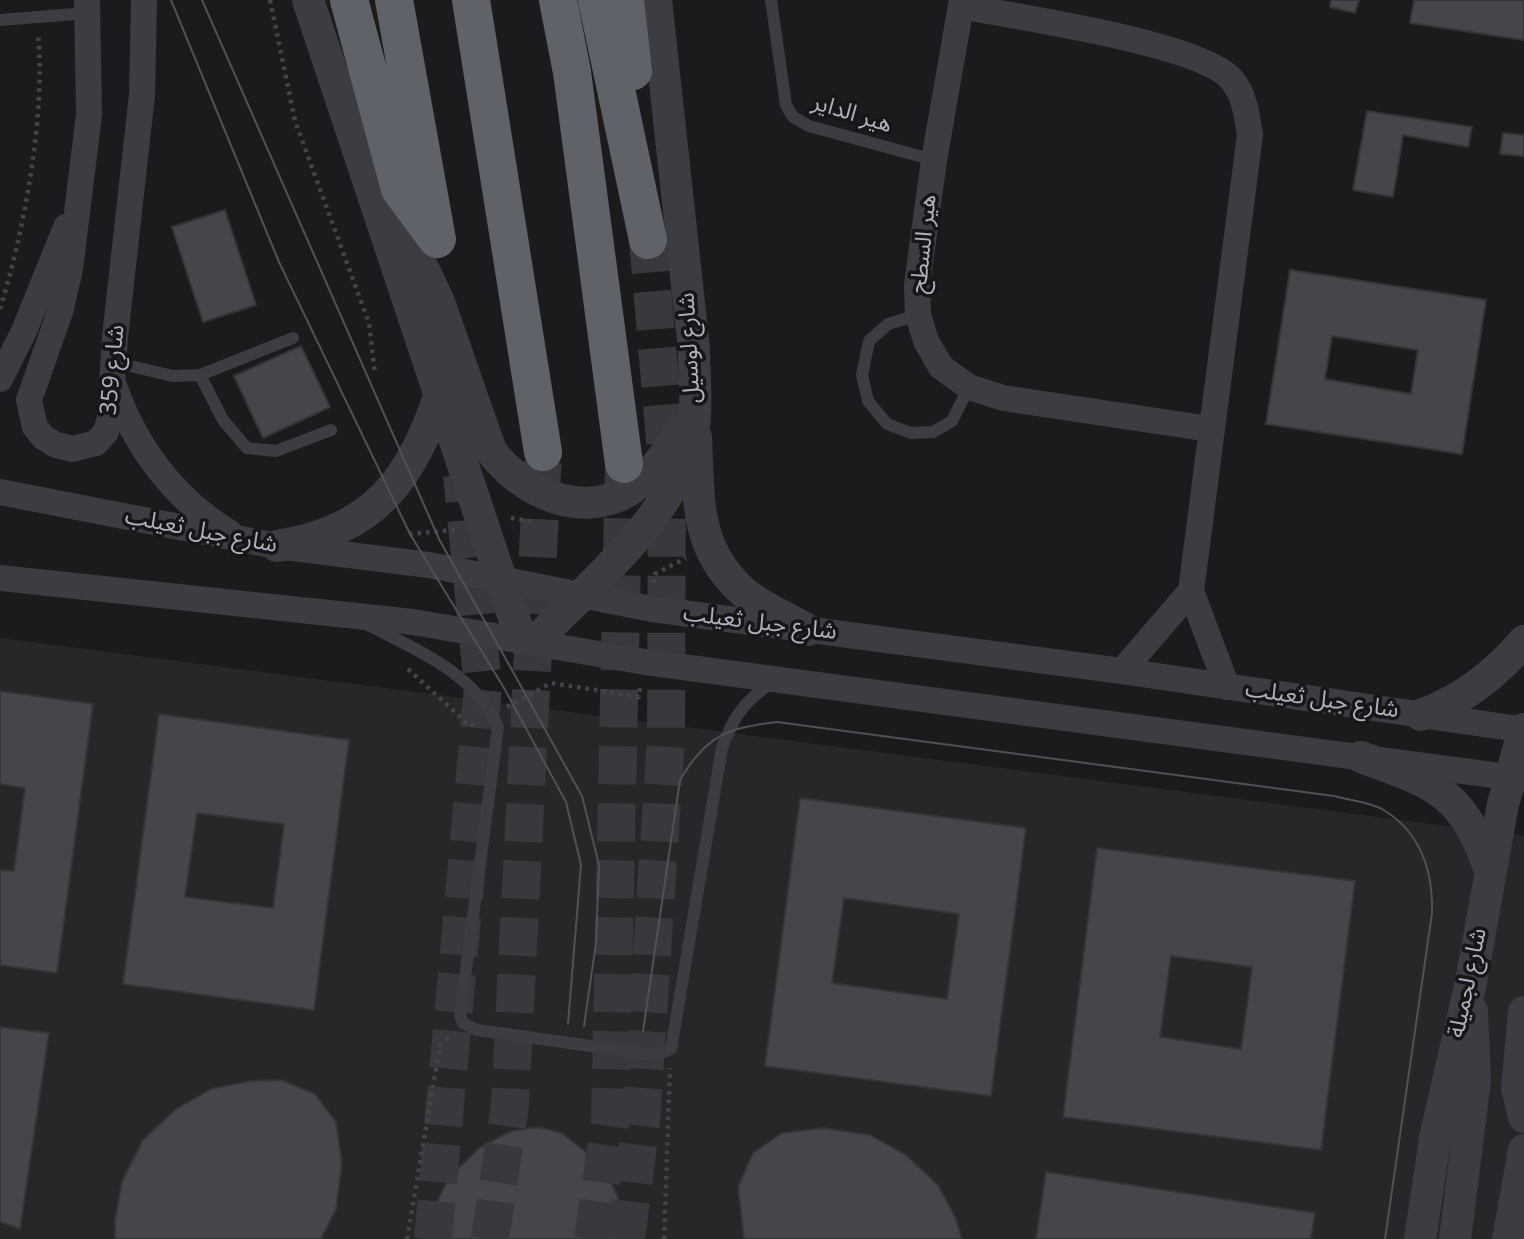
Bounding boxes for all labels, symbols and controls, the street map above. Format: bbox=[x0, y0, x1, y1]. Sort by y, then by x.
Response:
street label: هير الداير bbox=[809, 89, 895, 139]
street label: هير السطح bbox=[905, 193, 943, 295]
street label: شارع لوسيل bbox=[673, 292, 707, 404]
street label: شارع 359 bbox=[95, 324, 131, 416]
street label: شارع جبل ثعيلب bbox=[123, 503, 279, 559]
street label: شارع جبل ثعيلب bbox=[682, 600, 838, 646]
street label: شارع جبل ثعيلب bbox=[1244, 676, 1400, 724]
street label: شارع لجميلة bbox=[1443, 926, 1493, 1040]

